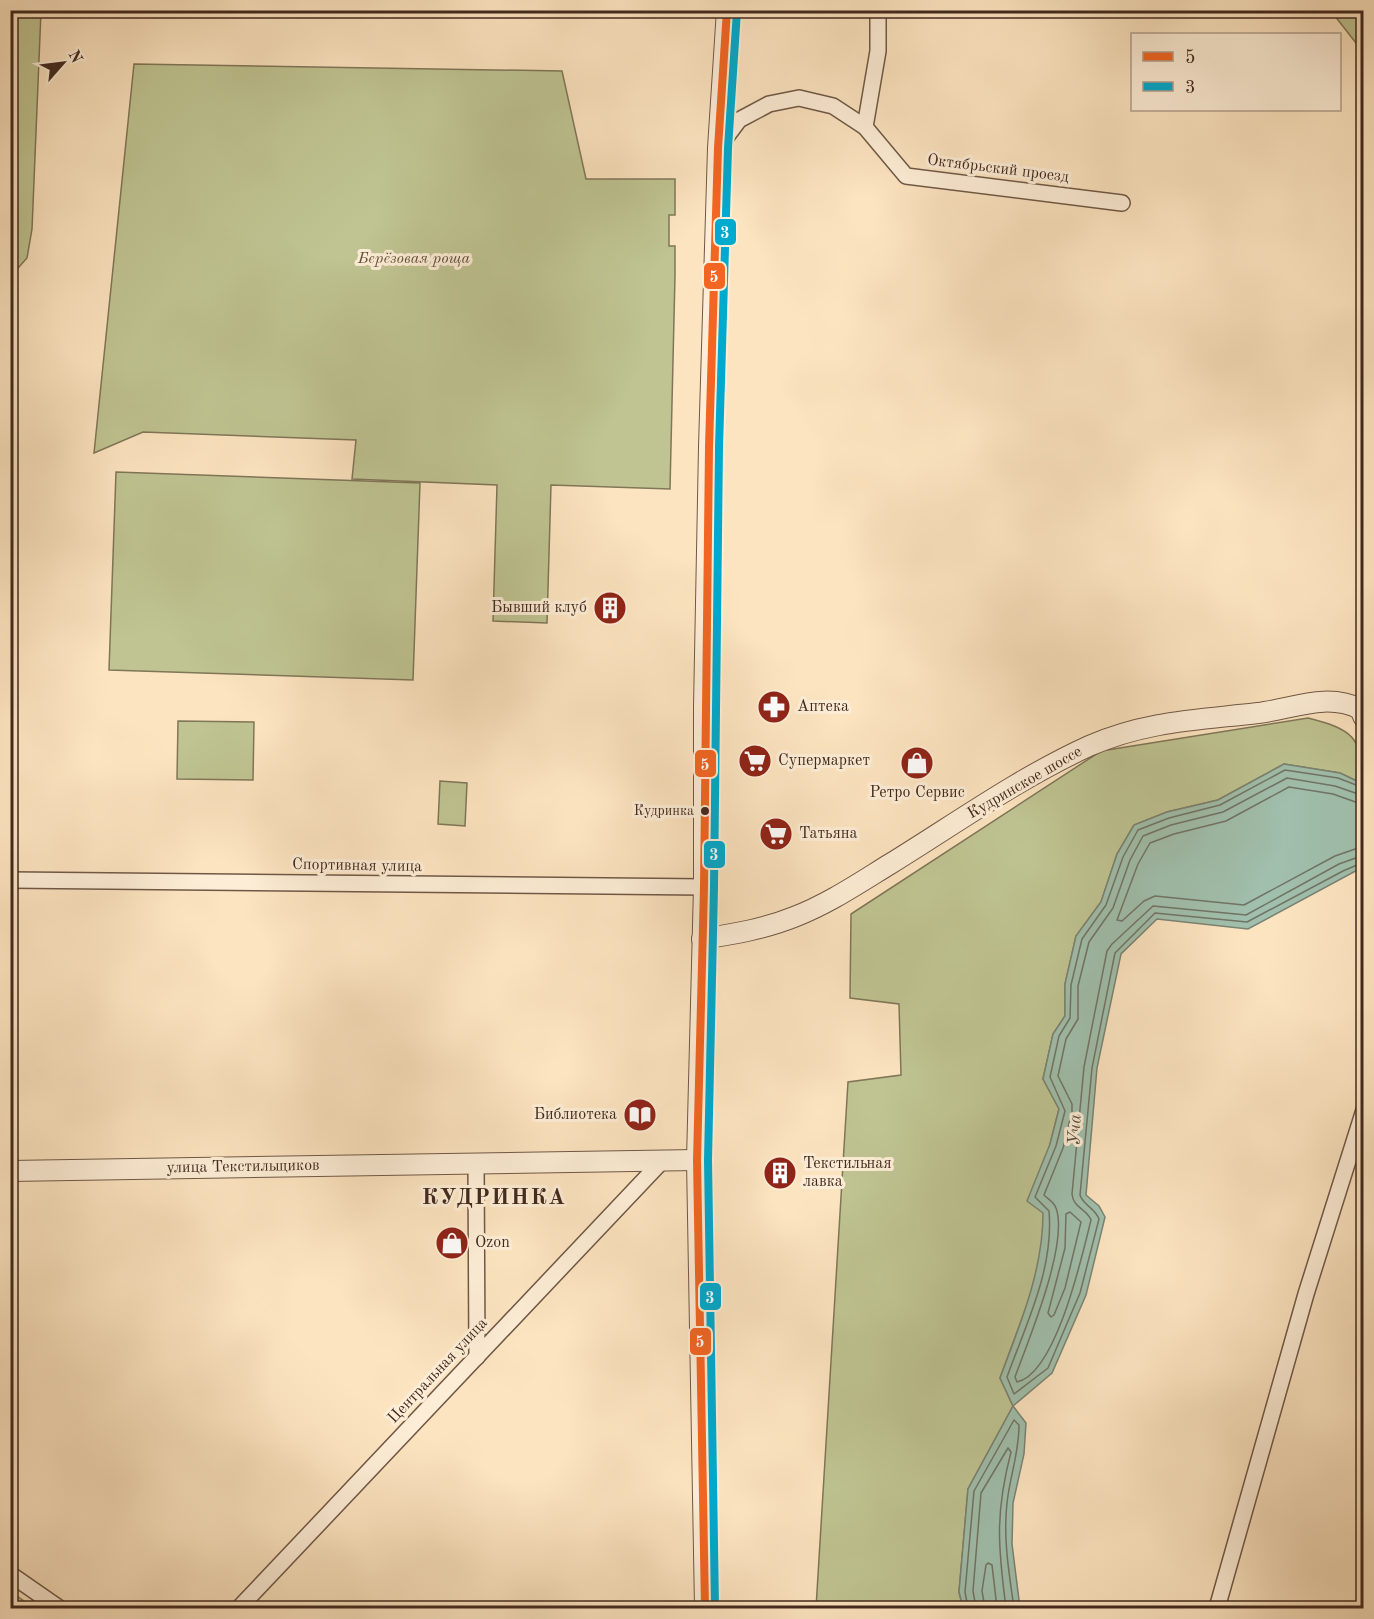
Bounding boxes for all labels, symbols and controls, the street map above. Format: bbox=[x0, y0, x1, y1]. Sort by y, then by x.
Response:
north arrow bbox=[33, 33, 93, 93]
legend bbox=[1131, 33, 1341, 111]
text: N bbox=[65, 48, 85, 67]
text: 5 bbox=[1185, 49, 1195, 67]
text: 3 bbox=[1185, 79, 1195, 97]
street label: Октябрьский проезд bbox=[926, 152, 1070, 186]
line badge: 3 bbox=[714, 218, 737, 246]
text: 3 bbox=[720, 226, 730, 242]
park label: Берёзовая роща bbox=[357, 251, 470, 267]
line badge: 5 bbox=[703, 262, 726, 290]
text: 5 bbox=[709, 270, 719, 286]
building icon: Бывший клуб bbox=[592, 590, 628, 626]
place label: Бывший клуб bbox=[491, 600, 587, 616]
pharmacy icon: Аптека bbox=[756, 689, 792, 725]
place label: Аптека bbox=[797, 699, 849, 715]
supermarket icon: Супермаркет bbox=[737, 743, 773, 779]
street label: Кудринское шоссе bbox=[965, 744, 1085, 822]
shop icon: Ретро Сервис bbox=[899, 745, 935, 781]
line badge: 5 bbox=[694, 749, 717, 778]
place label: Супермаркет bbox=[778, 753, 870, 769]
text: 5 bbox=[700, 758, 710, 774]
place label: Ретро Сервис bbox=[869, 785, 965, 801]
place label: Кудринка bbox=[634, 804, 694, 818]
marker: Кудринка bbox=[699, 805, 711, 817]
supermarket icon: Татьяна bbox=[758, 816, 794, 852]
place label: Татьяна bbox=[799, 826, 858, 842]
line badge: 3 bbox=[703, 840, 726, 869]
text: 3 bbox=[709, 848, 719, 864]
street label: Спортивная улица bbox=[292, 857, 422, 875]
library icon: Библиотека bbox=[622, 1097, 658, 1133]
place label: Библиотека bbox=[534, 1107, 617, 1123]
water label: Уча bbox=[1065, 1113, 1085, 1146]
building icon: Текстильная лавка bbox=[762, 1155, 798, 1191]
place label: Текстильная лавка bbox=[803, 1156, 892, 1190]
street label: улица Текстильщиков bbox=[166, 1158, 320, 1176]
district label: КУДРИНКА bbox=[422, 1187, 566, 1209]
shop icon: Ozon bbox=[434, 1225, 470, 1261]
place label: Ozon bbox=[475, 1235, 510, 1251]
line badge: 3 bbox=[699, 1282, 722, 1311]
text: 3 bbox=[705, 1291, 715, 1307]
street label: Центральная улица bbox=[385, 1315, 491, 1427]
line badge: 5 bbox=[689, 1327, 712, 1356]
text: 5 bbox=[695, 1335, 705, 1351]

